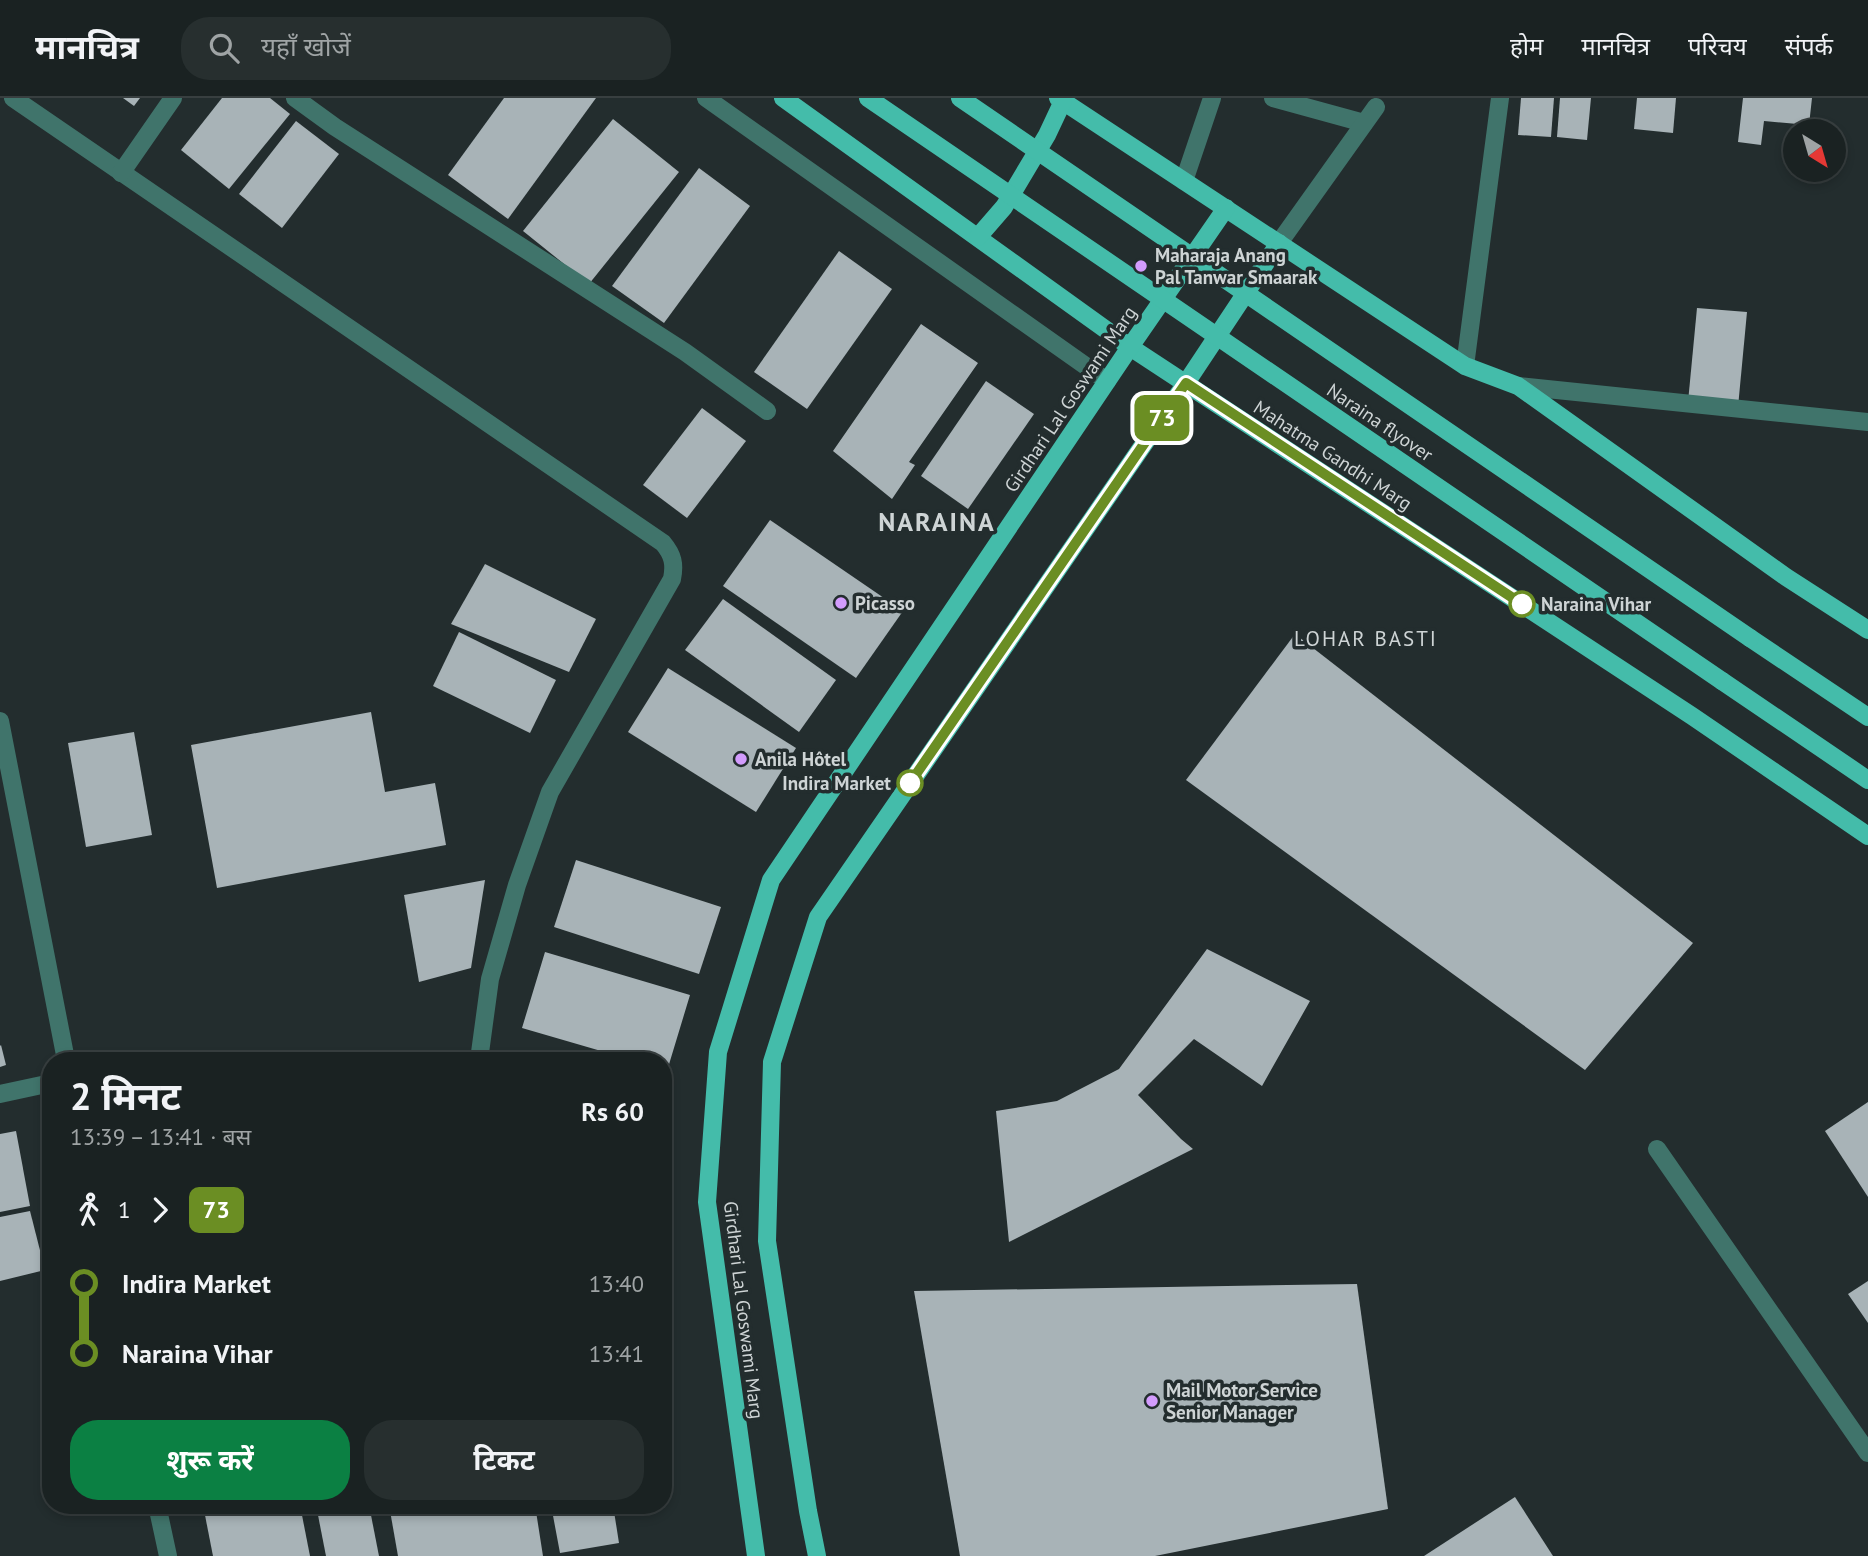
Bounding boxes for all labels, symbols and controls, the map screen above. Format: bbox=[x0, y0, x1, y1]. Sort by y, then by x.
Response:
search box bbox=[181, 17, 671, 80]
text: मानचित्र bbox=[35, 25, 139, 68]
icon: search bbox=[205, 29, 243, 67]
text: यहाँ खोजें bbox=[261, 30, 351, 63]
text: होम bbox=[1510, 31, 1543, 62]
text: मानचित्र bbox=[1581, 31, 1650, 62]
text: परिचय bbox=[1688, 31, 1747, 62]
text: संपर्क bbox=[1785, 31, 1833, 62]
north arrow bbox=[1783, 119, 1846, 182]
map controls bbox=[1783, 119, 1846, 182]
place label: Maharaja Anang Pal Tanwar Smaarak bbox=[1155, 243, 1318, 289]
marker: Maharaja Anang Pal Tanwar Smaarak bbox=[1133, 258, 1149, 274]
street label: Girdhari Lal Goswami Marg bbox=[999, 301, 1141, 497]
street label: Naraina flyover bbox=[1322, 378, 1438, 467]
line badge: 73 bbox=[1130, 395, 1194, 441]
street label: Mahatma Gandhi Marg bbox=[1249, 395, 1417, 515]
text: 73 bbox=[1148, 402, 1176, 433]
district label: NARAINA bbox=[878, 505, 996, 538]
place label: Picasso bbox=[855, 591, 915, 615]
marker: Naraina Vihar bbox=[1509, 591, 1535, 617]
place label: Naraina Vihar bbox=[1541, 592, 1651, 616]
marker: Picasso bbox=[833, 595, 849, 611]
district label: LOHAR BASTI bbox=[1294, 625, 1438, 652]
place label: Anila Hôtel bbox=[755, 747, 847, 771]
marker: Anila Hôtel bbox=[733, 751, 749, 767]
marker: Indira Market bbox=[897, 770, 923, 796]
place label: Indira Market bbox=[782, 771, 891, 795]
text: 2 मिनट bbox=[70, 1071, 181, 1120]
text: Rs 60 bbox=[581, 1095, 644, 1128]
text: 13:39 – 13:41 · बस bbox=[70, 1122, 251, 1151]
icon: walk bbox=[70, 1191, 108, 1229]
icon: forward bbox=[141, 1191, 179, 1229]
text: 73 bbox=[203, 1194, 230, 1225]
text: 1 bbox=[118, 1195, 131, 1224]
street label: Girdhari Lal Goswami Marg bbox=[719, 1200, 769, 1420]
text: Indira Market bbox=[122, 1267, 271, 1300]
text: 13:40 bbox=[589, 1269, 644, 1298]
text: Naraina Vihar bbox=[122, 1337, 273, 1370]
text: 13:41 bbox=[589, 1339, 644, 1368]
place label: Mail Motor Service Senior Manager bbox=[1166, 1378, 1318, 1424]
marker: Mail Motor Service Senior Manager bbox=[1144, 1393, 1160, 1409]
button: शुरू करें bbox=[70, 1420, 350, 1500]
button: टिकट bbox=[364, 1420, 644, 1500]

